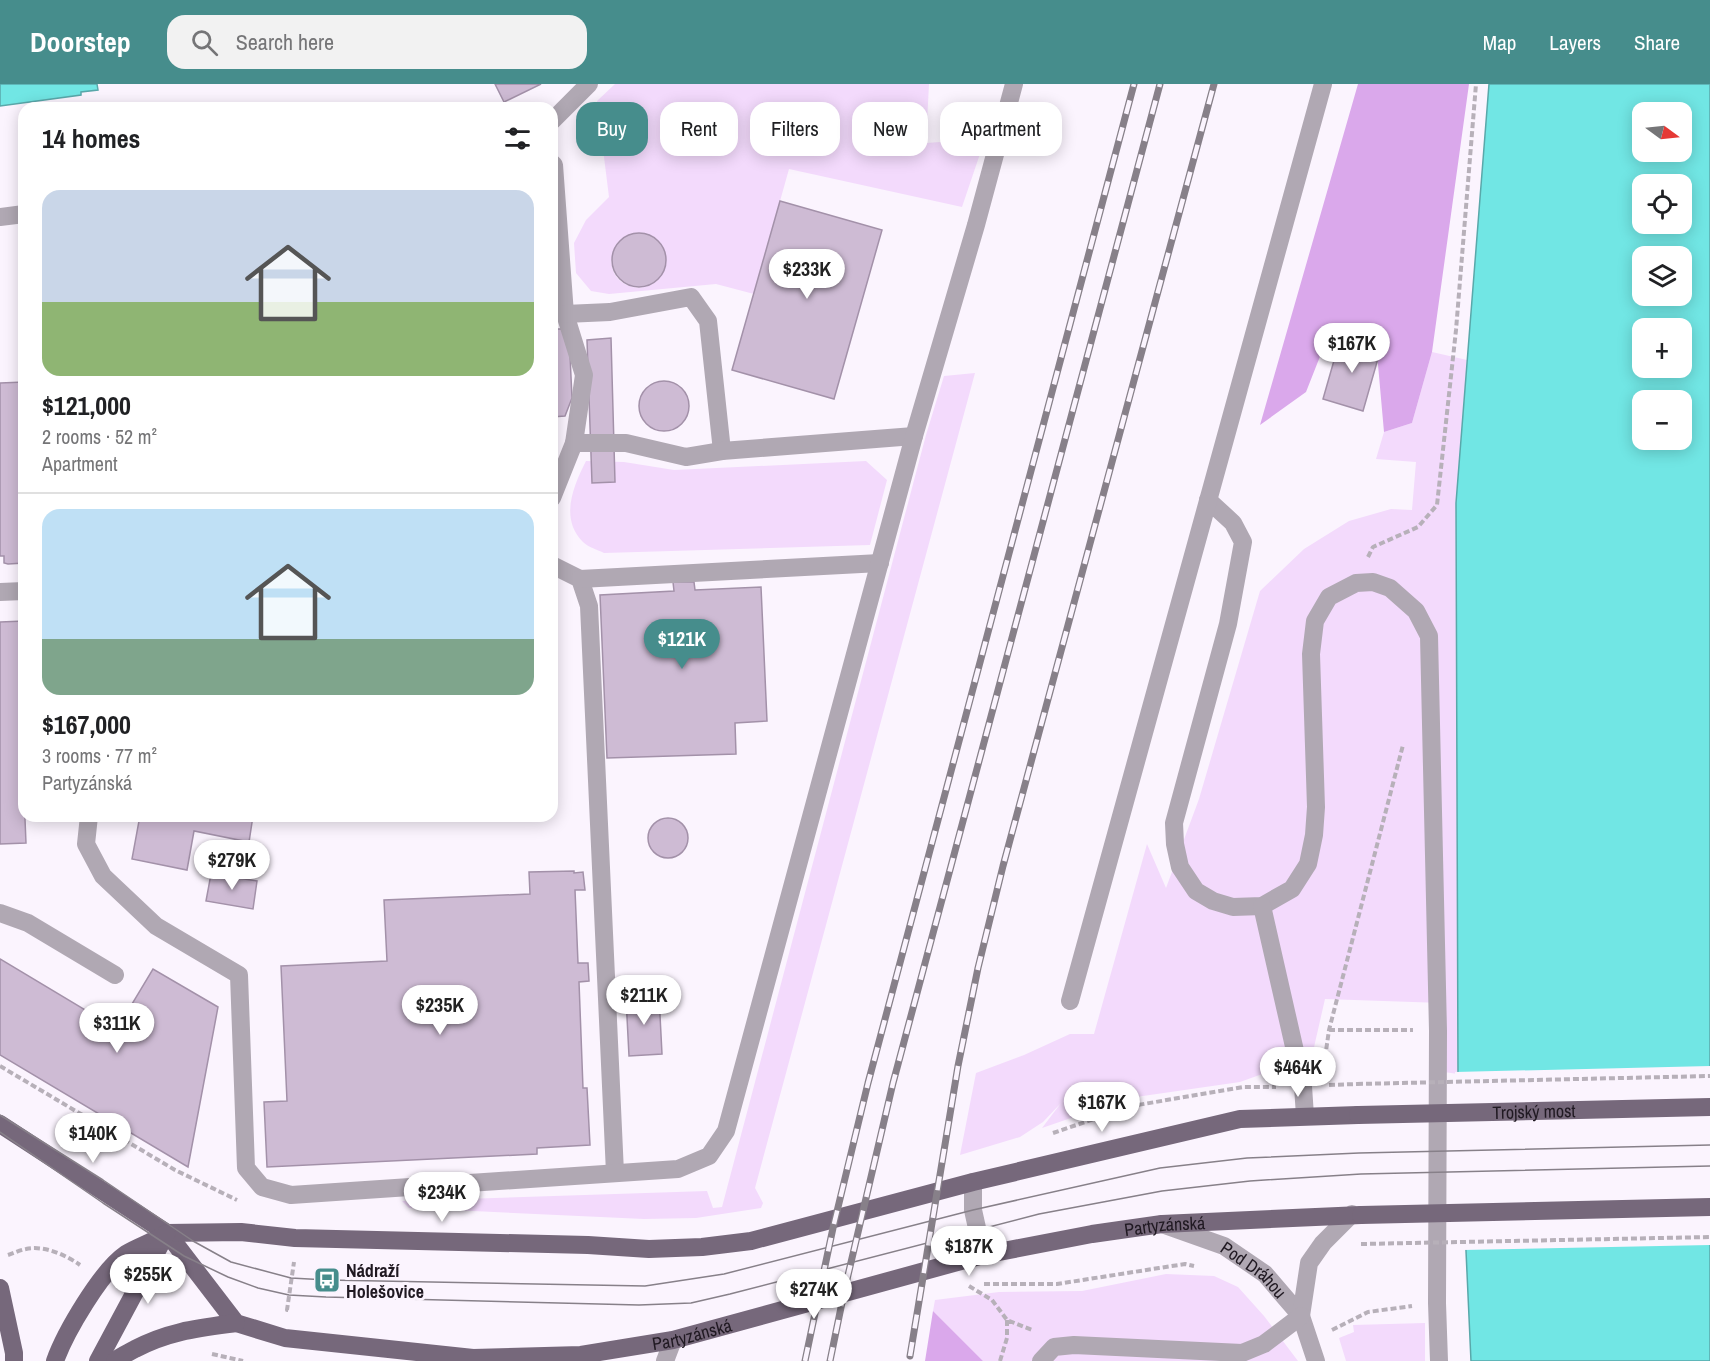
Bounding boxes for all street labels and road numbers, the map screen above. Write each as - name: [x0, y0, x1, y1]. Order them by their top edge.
- street label: Trojský most: [1492, 1098, 1576, 1124]
- street label: Partyzánská: [1122, 1210, 1206, 1242]
- street label: Pod Dráhou: [1216, 1235, 1293, 1303]
- street label: Partyzánská: [650, 1312, 734, 1356]

